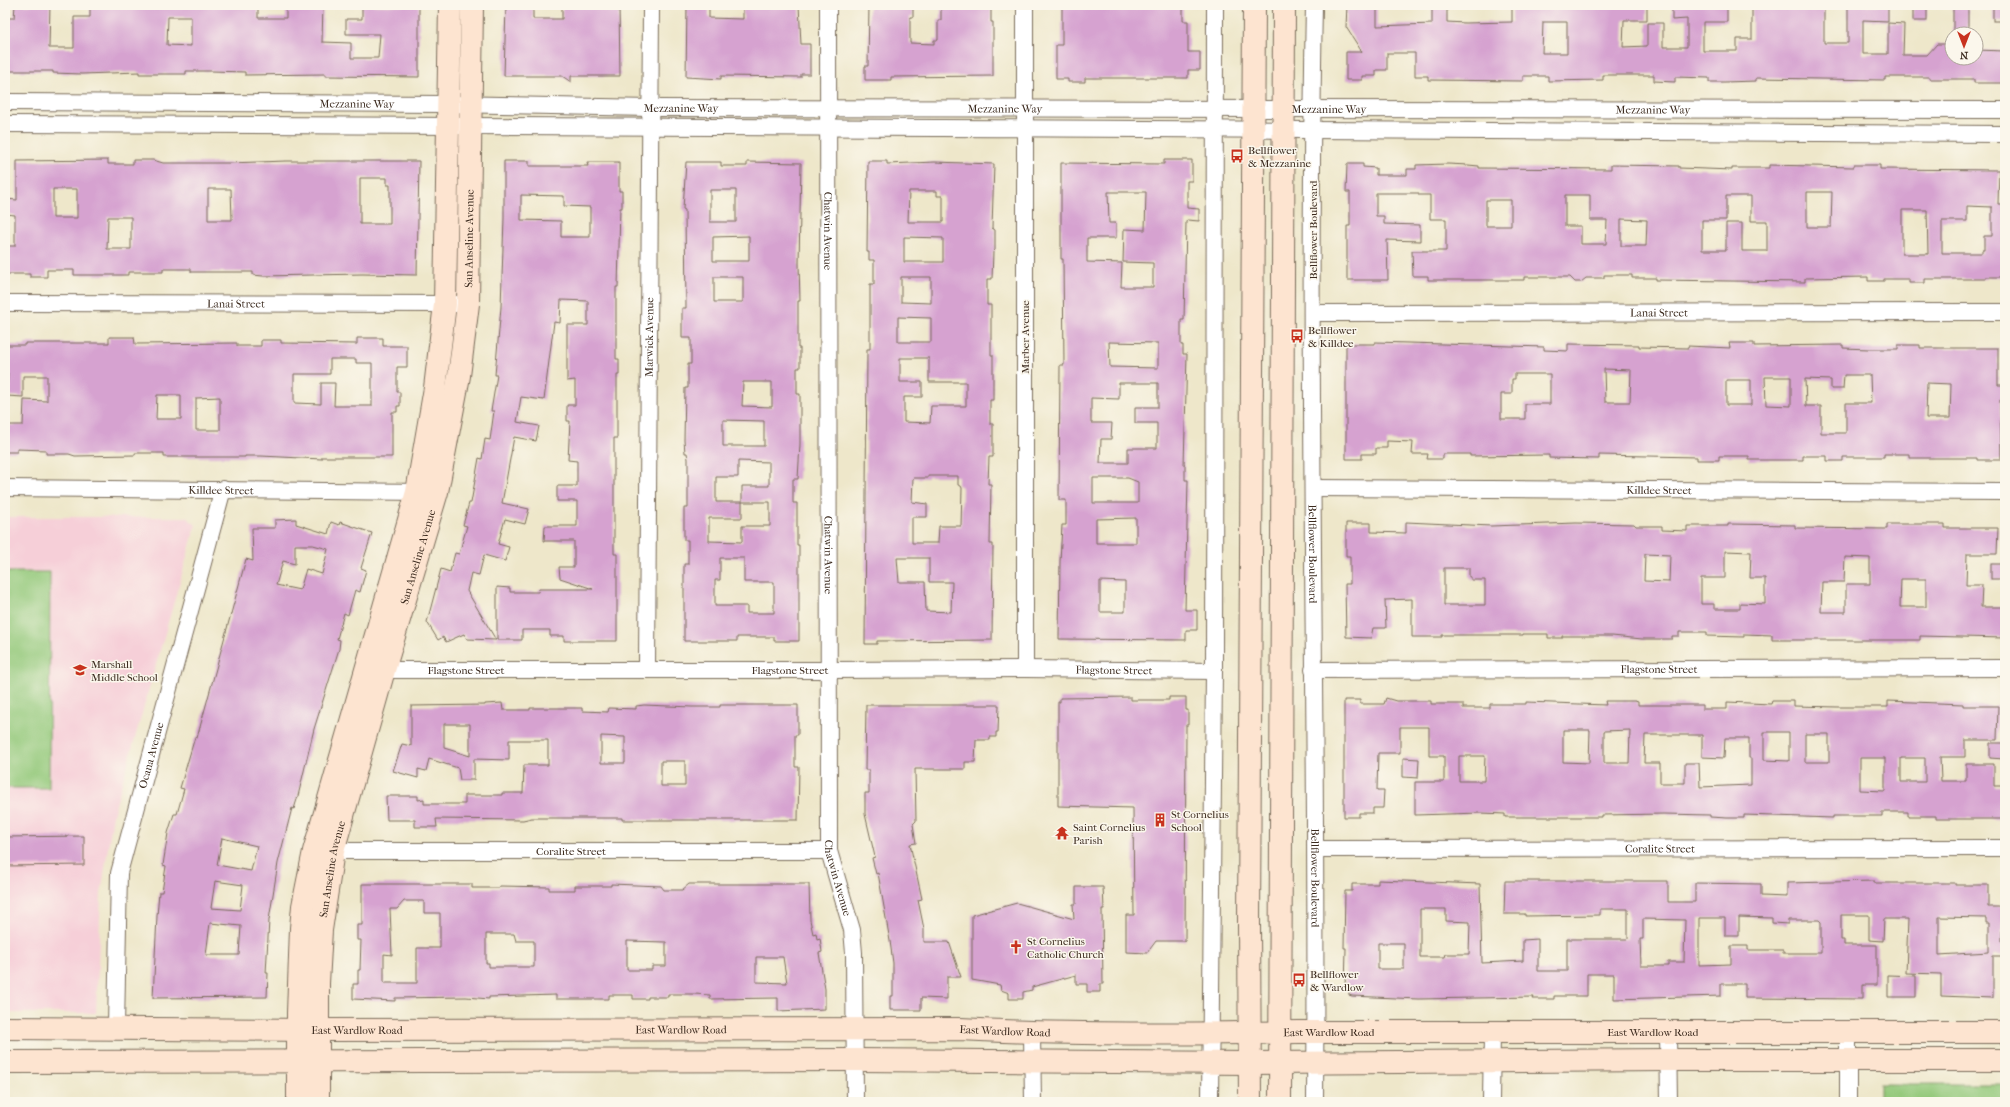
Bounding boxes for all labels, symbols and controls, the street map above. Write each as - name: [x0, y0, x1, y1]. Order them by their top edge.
- north arrow: [1944, 26, 1984, 66]
- text: N: [1959, 49, 1968, 62]
- street label: Mezzanine Way: [320, 97, 396, 110]
- street label: Mezzanine Way: [643, 101, 720, 115]
- street label: Mezzanine Way: [968, 102, 1044, 115]
- street label: Mezzanine Way: [1292, 102, 1368, 116]
- street label: Mezzanine Way: [1616, 103, 1692, 116]
- place label: Bellflower & Mezzanine: [1248, 144, 1312, 170]
- bus stop icon: Bellflower & Mezzanine: [1229, 148, 1245, 164]
- street label: Bellflower Boulevard: [1307, 180, 1320, 279]
- street label: San Anseline Avenue: [462, 189, 476, 288]
- street label: Chatwin Avenue: [822, 192, 835, 271]
- street label: Lanai Street: [207, 297, 265, 310]
- street label: Marwick Avenue: [642, 297, 656, 377]
- street label: Marber Avenue: [1019, 300, 1032, 374]
- street label: Lanai Street: [1630, 306, 1688, 319]
- place label: Bellflower & Killdee: [1308, 324, 1357, 350]
- bus stop icon: Bellflower & Killdee: [1289, 328, 1305, 344]
- street label: Killdee Street: [188, 483, 254, 497]
- street label: Killdee Street: [1626, 483, 1692, 497]
- street label: Bellflower Boulevard: [1306, 504, 1320, 605]
- street label: San Anseline Avenue: [397, 507, 438, 606]
- street label: Chatwin Avenue: [822, 516, 835, 595]
- place label: Marshall Middle School: [91, 658, 158, 684]
- school or university icon: Marshall Middle School: [72, 662, 88, 678]
- street label: Flagstone Street: [1621, 662, 1697, 676]
- street label: Flagstone Street: [1076, 663, 1153, 677]
- street label: Flagstone Street: [428, 664, 504, 677]
- street label: Flagstone Street: [752, 664, 828, 677]
- street label: Ocana Avenue: [136, 720, 166, 790]
- place label: St Cornelius School: [1171, 808, 1229, 834]
- building icon: St Cornelius School: [1152, 812, 1168, 828]
- street label: San Anseline Avenue: [316, 819, 348, 918]
- place label: Saint Cornelius Parish: [1073, 821, 1145, 847]
- temple icon: Saint Cornelius Parish: [1054, 825, 1070, 841]
- street label: Bellflower Boulevard: [1309, 828, 1322, 928]
- street label: Chatwin Avenue: [822, 840, 854, 918]
- street label: Coralite Street: [1625, 842, 1695, 855]
- street label: Coralite Street: [536, 845, 606, 858]
- place label: St Cornelius Catholic Church: [1027, 935, 1105, 961]
- church icon: St Cornelius Catholic Church: [1008, 939, 1024, 955]
- place label: Bellflower & Wardlow: [1310, 968, 1364, 994]
- bus stop icon: Bellflower & Wardlow: [1291, 972, 1307, 988]
- street label: East Wardlow Road: [959, 1022, 1052, 1039]
- street label: East Wardlow Road: [311, 1023, 404, 1037]
- street label: East Wardlow Road: [635, 1023, 728, 1036]
- street label: East Wardlow Road: [1283, 1026, 1376, 1039]
- street label: East Wardlow Road: [1607, 1026, 1700, 1039]

